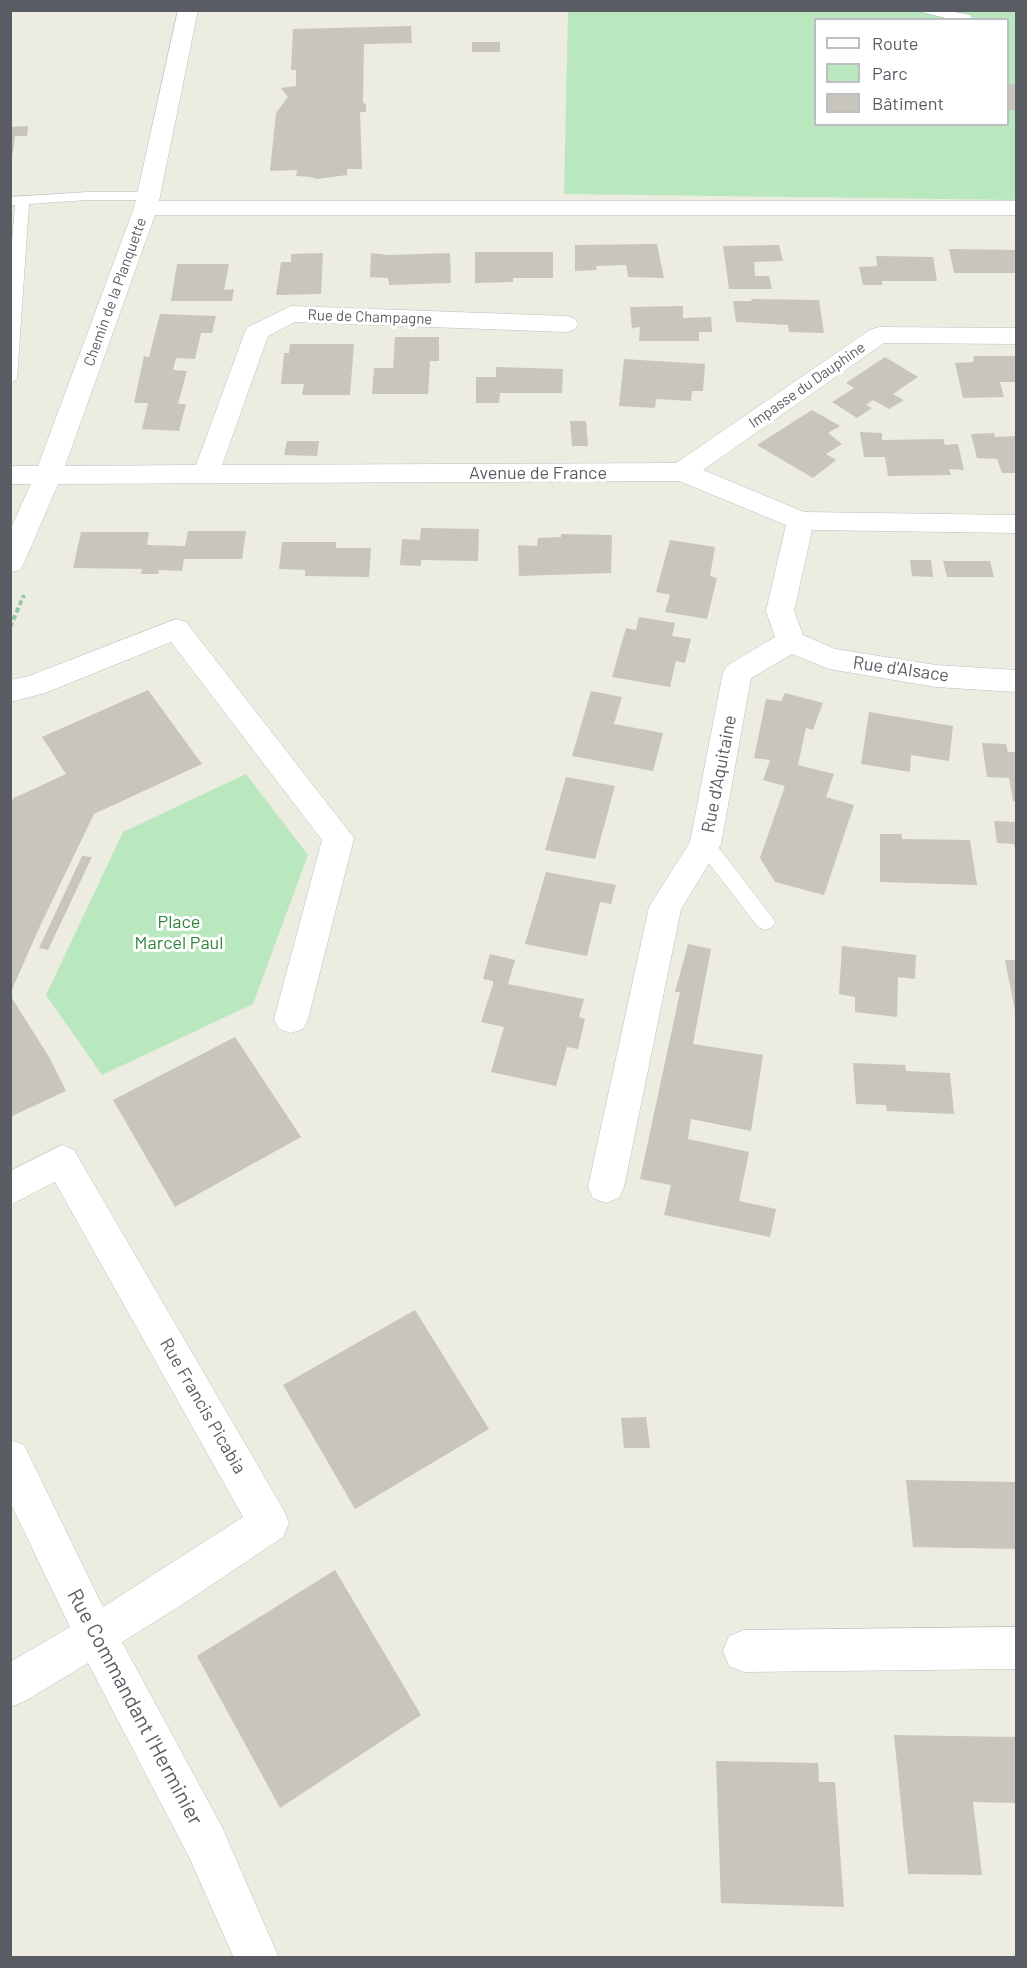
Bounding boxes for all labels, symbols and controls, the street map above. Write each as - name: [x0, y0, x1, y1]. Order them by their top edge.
- legend: [814, 18, 1009, 126]
- text: Route: [872, 32, 918, 54]
- text: Parc: [872, 62, 908, 84]
- text: Bâtiment: [872, 92, 944, 114]
- street label: Chemin de la Planquette: [80, 215, 150, 369]
- street label: Rue de Champagne: [307, 306, 433, 328]
- street label: Impasse du Dauphine: [745, 338, 869, 432]
- street label: Avenue de France: [469, 462, 607, 484]
- street label: Rue d'Alsace: [852, 652, 950, 686]
- street label: Rue d'Aquitaine: [697, 713, 741, 835]
- park label: Place Marcel Paul: [135, 911, 223, 954]
- street label: Rue Francis Picabia: [155, 1334, 251, 1478]
- street label: Rue Commandant l'Herminier: [62, 1585, 208, 1829]

